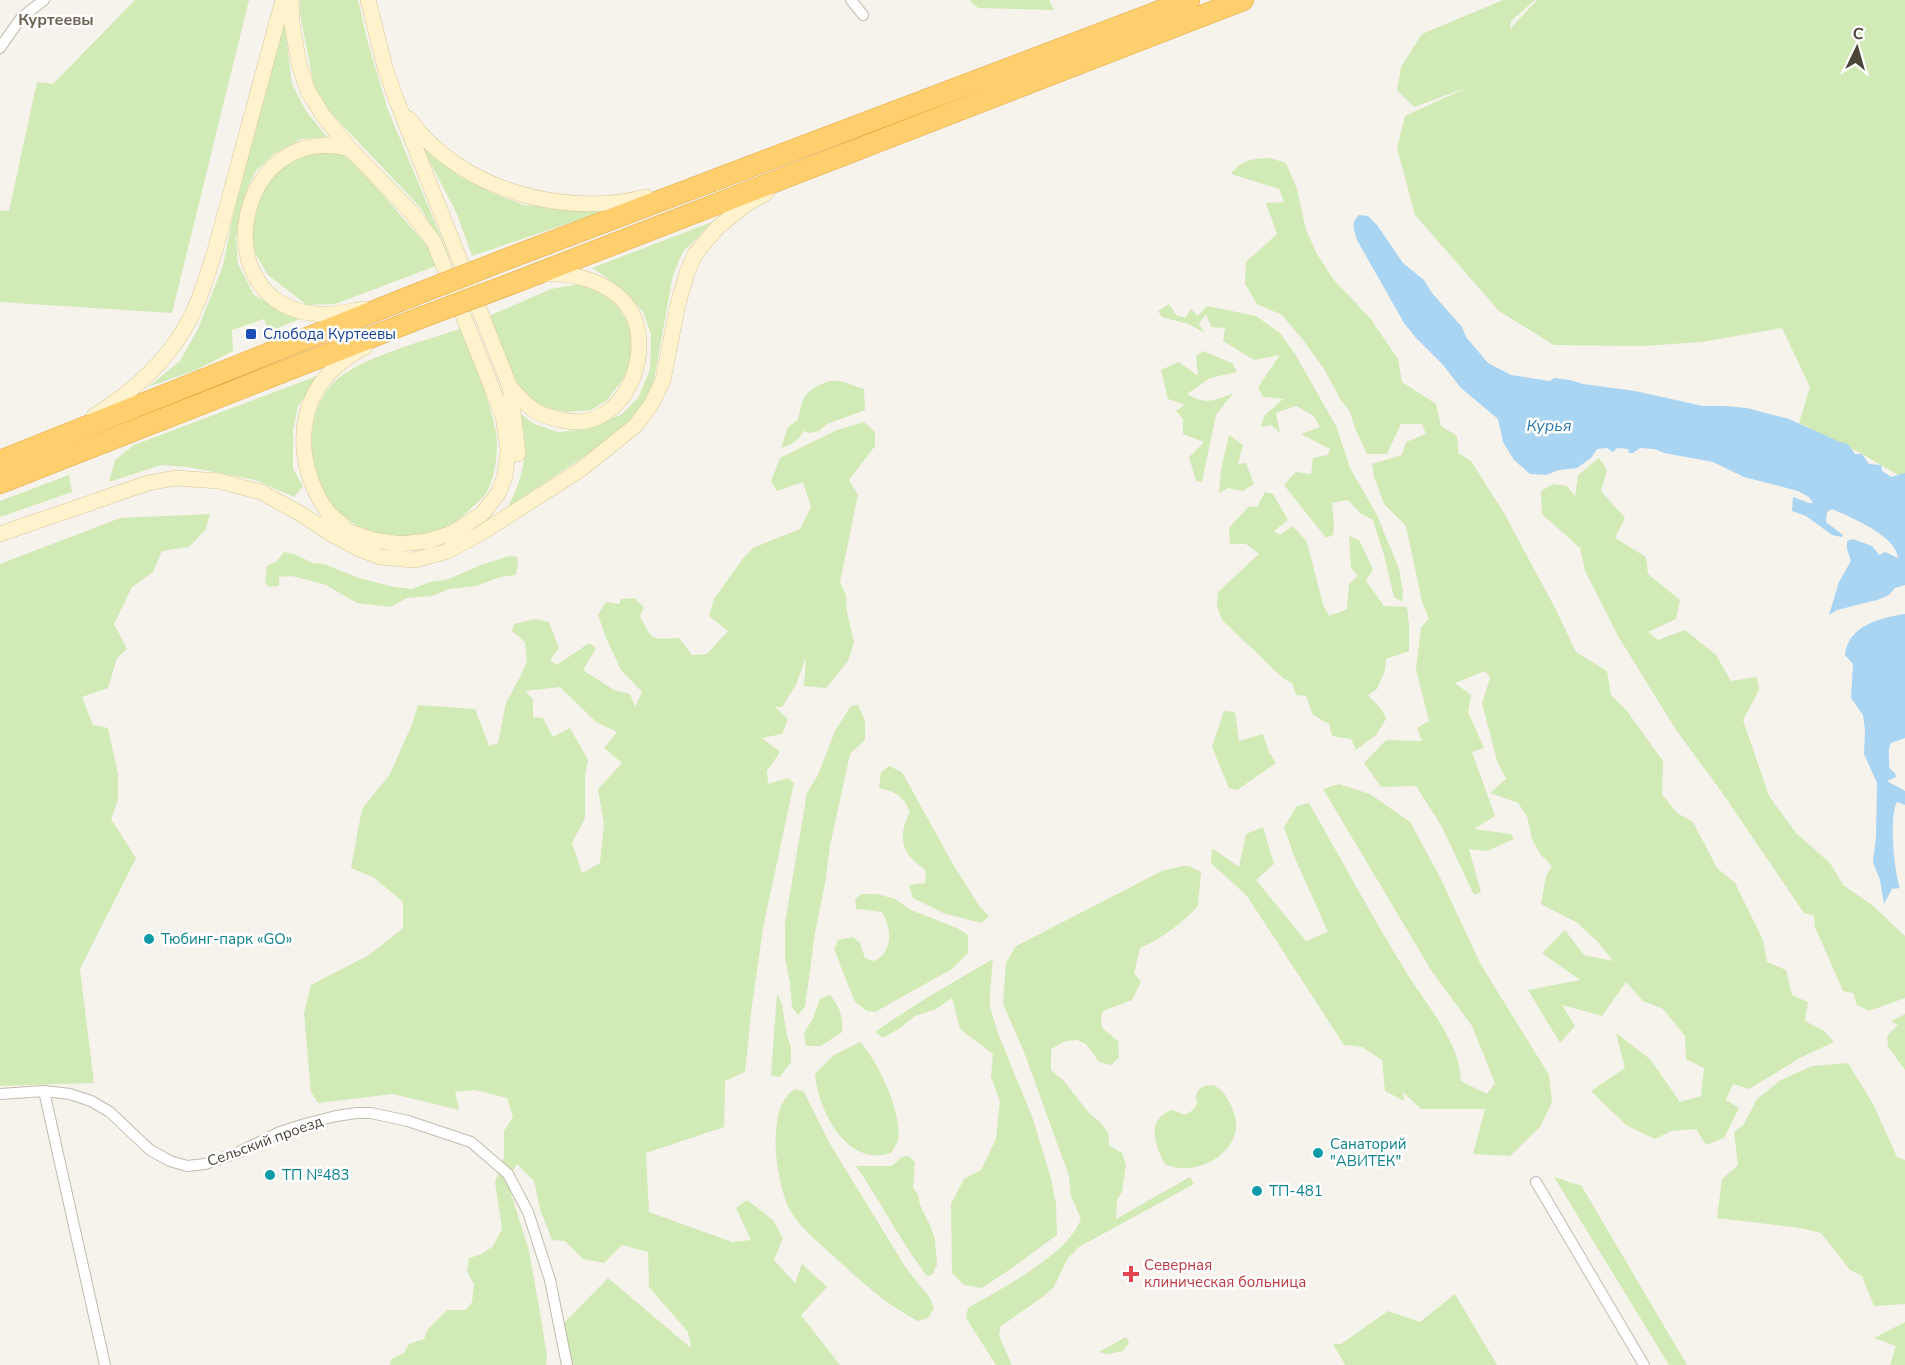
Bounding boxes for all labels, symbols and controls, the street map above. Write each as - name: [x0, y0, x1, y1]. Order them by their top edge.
- district label: Куртеевы: [18, 9, 94, 31]
- north arrow: [1827, 18, 1887, 78]
- text: С: [1852, 23, 1865, 45]
- place label: Слобода Куртеевы: [263, 324, 396, 344]
- marker: Слобода Куртеевы: [244, 327, 258, 341]
- water label: Курья: [1526, 415, 1572, 437]
- place label: Тюбинг-парк «GO»: [161, 929, 292, 949]
- marker: Тюбинг-парк «GO»: [142, 932, 156, 946]
- street label: Сельский проезд: [204, 1111, 326, 1171]
- place label: Санаторий "АВИТЕК": [1330, 1134, 1406, 1171]
- marker: Санаторий "АВИТЕК": [1311, 1146, 1325, 1160]
- place label: ТП №483: [282, 1165, 349, 1185]
- marker: ТП №483: [263, 1168, 277, 1182]
- place label: ТП-481: [1269, 1181, 1323, 1201]
- marker: ТП-481: [1250, 1184, 1264, 1198]
- place label: Северная клиническая больница: [1144, 1255, 1306, 1292]
- marker: Северная клиническая больница: [1122, 1265, 1140, 1283]

